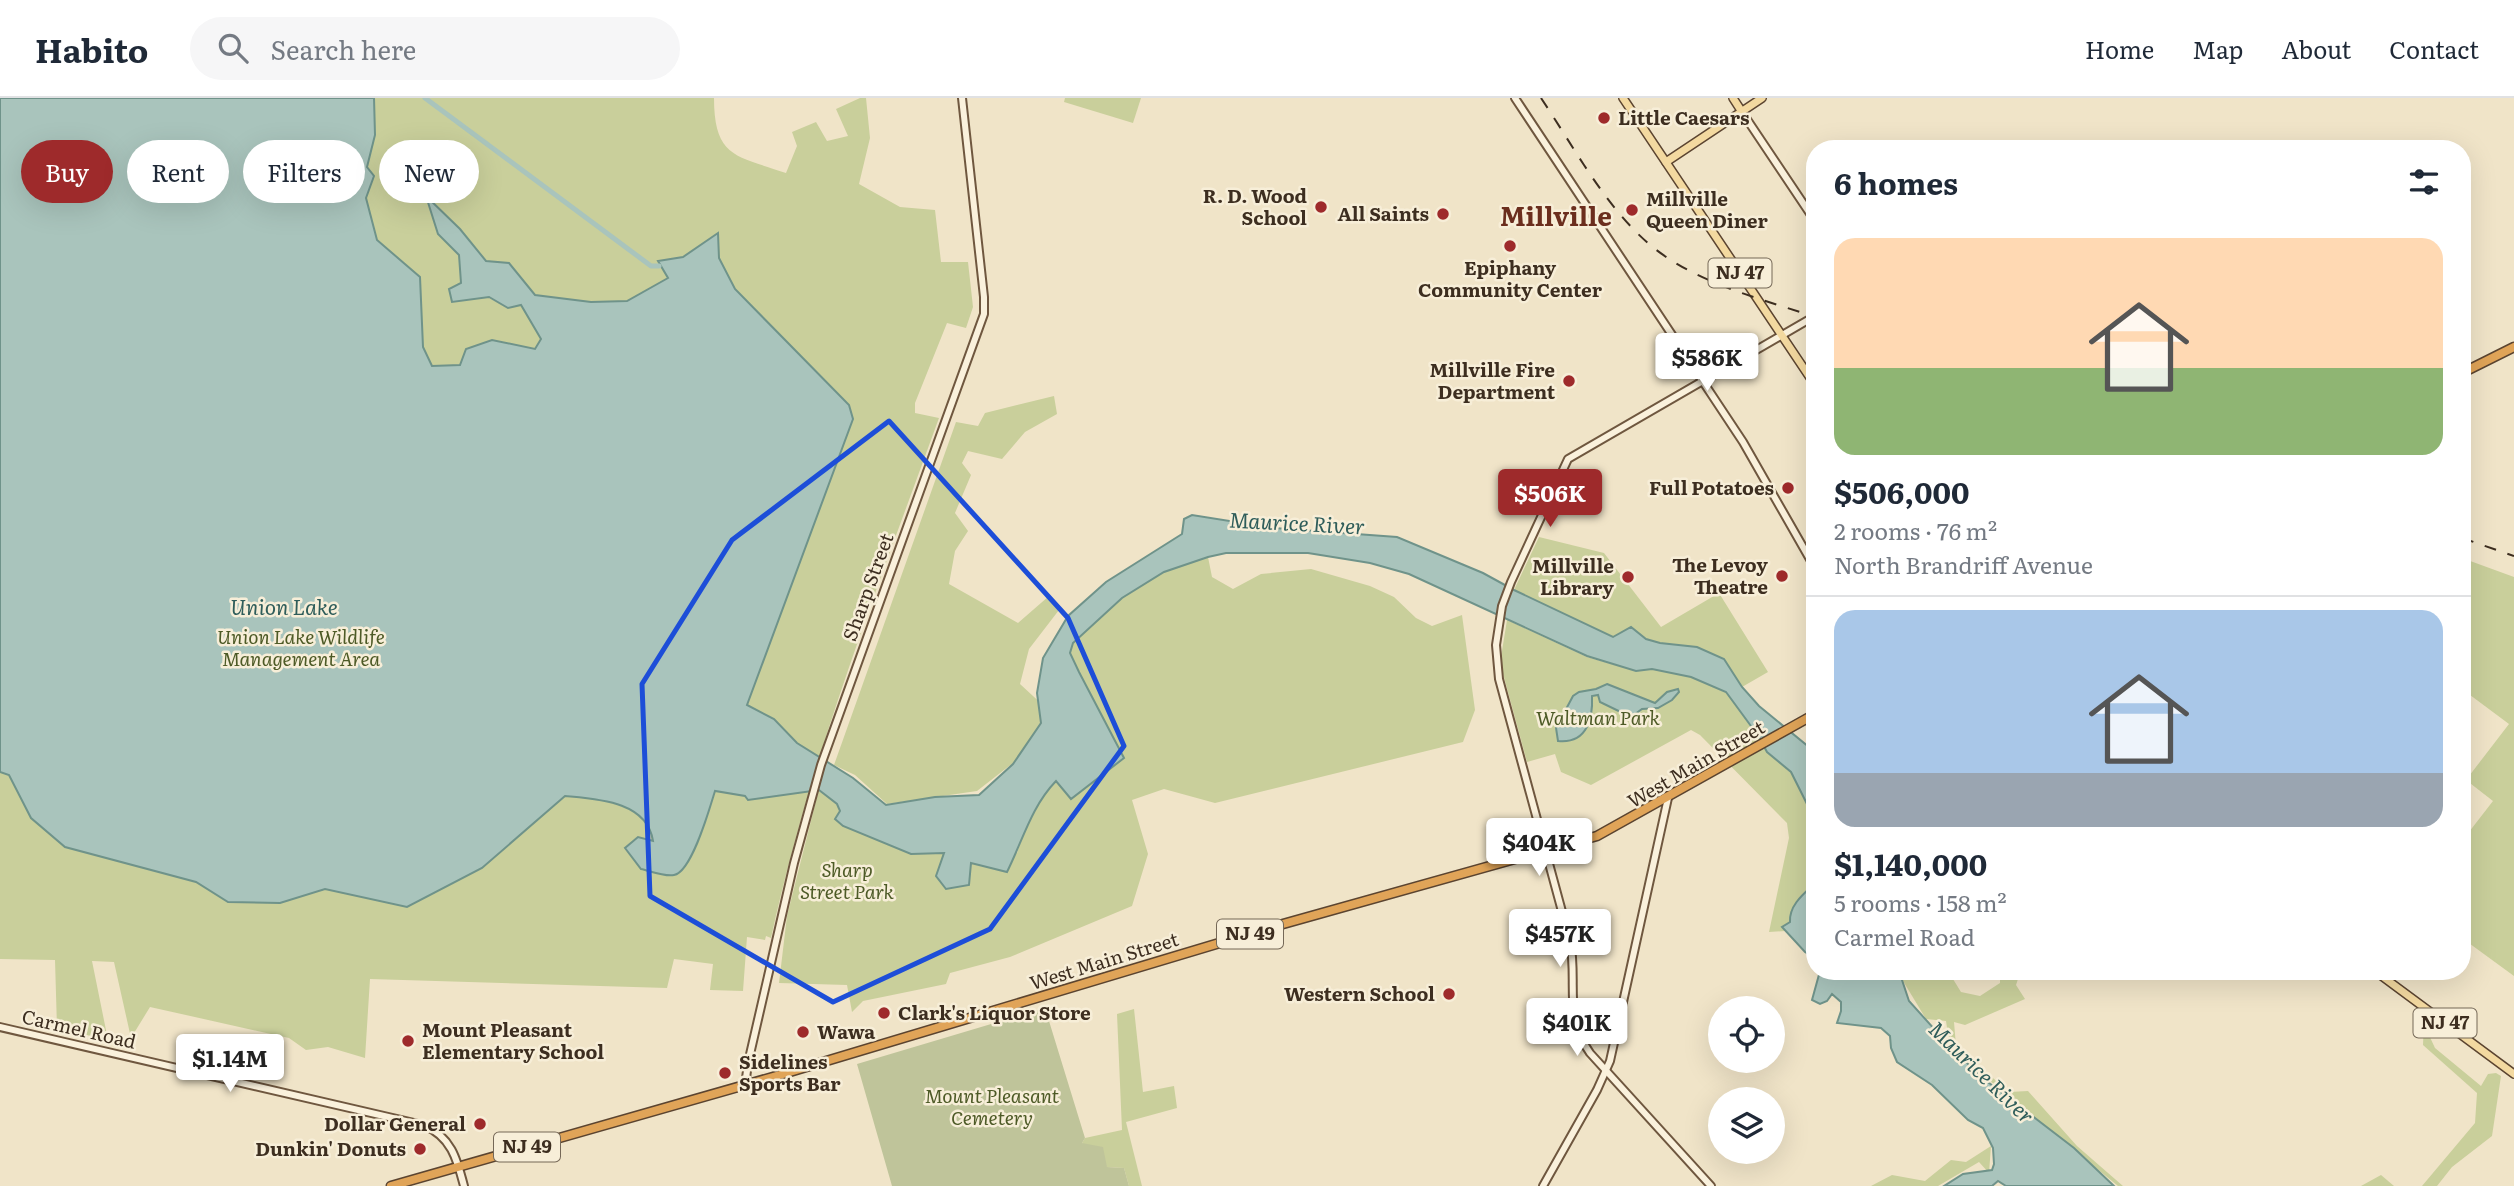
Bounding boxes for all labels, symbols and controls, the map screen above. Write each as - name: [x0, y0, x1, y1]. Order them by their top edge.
- search box: [190, 17, 680, 80]
- text: Habito: [35, 24, 148, 73]
- icon: search: [214, 29, 252, 67]
- text: Search here: [270, 29, 416, 68]
- text: Home: [2085, 31, 2154, 66]
- text: Map: [2192, 31, 2243, 66]
- text: About: [2281, 31, 2351, 66]
- text: Contact: [2389, 31, 2479, 66]
- place label: Little Caesars: [1618, 103, 1750, 131]
- marker: Little Caesars: [1596, 110, 1612, 126]
- chip: Buy: [21, 140, 113, 203]
- chip: Rent: [127, 140, 229, 203]
- chip: Filters: [243, 140, 365, 203]
- chip: New: [379, 140, 479, 203]
- text: 6 homes: [1834, 160, 1958, 204]
- icon: filters: [2405, 163, 2443, 201]
- place label: R. D. Wood School: [1203, 181, 1307, 231]
- place label: Millville Queen Diner: [1646, 184, 1768, 234]
- district label: Millville: [1500, 195, 1612, 234]
- marker: R. D. Wood School: [1313, 199, 1329, 215]
- place label: All Saints: [1337, 199, 1429, 227]
- marker: Millville Queen Diner: [1624, 202, 1640, 218]
- marker: All Saints: [1435, 206, 1451, 222]
- marker: Epiphany Community Center: [1502, 238, 1518, 254]
- place label: Epiphany Community Center: [1418, 253, 1603, 303]
- road number: NJ 47: [1708, 258, 1772, 288]
- icon: home: [2076, 284, 2202, 410]
- pin: $586K: [1658, 334, 1756, 393]
- text: $586K: [1671, 339, 1743, 373]
- place label: Millville Fire Department: [1429, 355, 1556, 405]
- marker: Millville Fire Department: [1561, 373, 1577, 389]
- text: $506,000: [1834, 469, 1969, 513]
- pin: $506K: [1501, 470, 1599, 529]
- place label: Full Potatoes: [1649, 473, 1774, 501]
- text: $506K: [1514, 475, 1586, 509]
- marker: Full Potatoes: [1780, 480, 1796, 496]
- water label: Maurice River: [1228, 502, 1366, 541]
- text: 2 rooms · 76 m²: [1834, 513, 1997, 547]
- street label: Sharp Street: [835, 529, 900, 644]
- text: North Brandriff Avenue: [1834, 547, 2093, 581]
- place label: The Levoy Theatre: [1672, 550, 1768, 600]
- place label: Millville Library: [1532, 551, 1614, 601]
- marker: The Levoy Theatre: [1774, 568, 1790, 584]
- marker: Millville Library: [1620, 569, 1636, 585]
- water label: Union Lake: [230, 590, 338, 621]
- park label: Union Lake Wildlife Management Area: [217, 622, 385, 672]
- icon: home: [2076, 656, 2202, 782]
- park label: Waltman Park: [1536, 703, 1661, 731]
- street label: West Main Street: [1622, 712, 1770, 814]
- pin: $404K: [1490, 818, 1588, 878]
- text: $404K: [1502, 824, 1576, 858]
- text: $1,140,000: [1834, 841, 1987, 885]
- park label: Sharp Street Park: [800, 855, 895, 905]
- text: 5 rooms · 158 m²: [1834, 885, 2007, 919]
- pin: $457K: [1511, 910, 1609, 969]
- text: $457K: [1525, 915, 1595, 949]
- text: Carmel Road: [1834, 919, 1975, 953]
- road number: NJ 49: [1217, 920, 1283, 948]
- street label: West Main Street: [1026, 924, 1182, 996]
- place label: Western School: [1284, 979, 1435, 1007]
- marker: Western School: [1441, 986, 1457, 1002]
- map controls: [1708, 996, 1785, 1164]
- button: locate: [1708, 996, 1785, 1073]
- place label: Clark's Liquor Store: [898, 998, 1091, 1026]
- pin: $401K: [1528, 998, 1626, 1058]
- street label: Carmel Road: [19, 1001, 139, 1055]
- text: $401K: [1542, 1004, 1612, 1038]
- marker: Clark's Liquor Store: [876, 1005, 892, 1021]
- road number: NJ 47: [2414, 1008, 2476, 1038]
- water label: Maurice River: [1923, 1013, 2043, 1130]
- place label: Mount Pleasant Elementary School: [422, 1015, 604, 1065]
- place label: Wawa: [817, 1017, 875, 1045]
- marker: Wawa: [795, 1024, 811, 1040]
- marker: Mount Pleasant Elementary School: [400, 1033, 416, 1049]
- pin: $1.14M: [173, 1034, 287, 1094]
- text: $1.14M: [192, 1040, 268, 1074]
- place label: Sidelines Sports Bar: [739, 1047, 841, 1097]
- marker: Sidelines Sports Bar: [717, 1065, 733, 1081]
- park label: Mount Pleasant Cemetery: [925, 1081, 1060, 1131]
- button: layers: [1708, 1087, 1785, 1164]
- place label: Dollar General: [324, 1109, 466, 1137]
- marker: Dollar General: [472, 1116, 488, 1132]
- road number: NJ 49: [494, 1132, 560, 1162]
- place label: Dunkin' Donuts: [255, 1134, 406, 1162]
- marker: Dunkin' Donuts: [412, 1141, 428, 1157]

